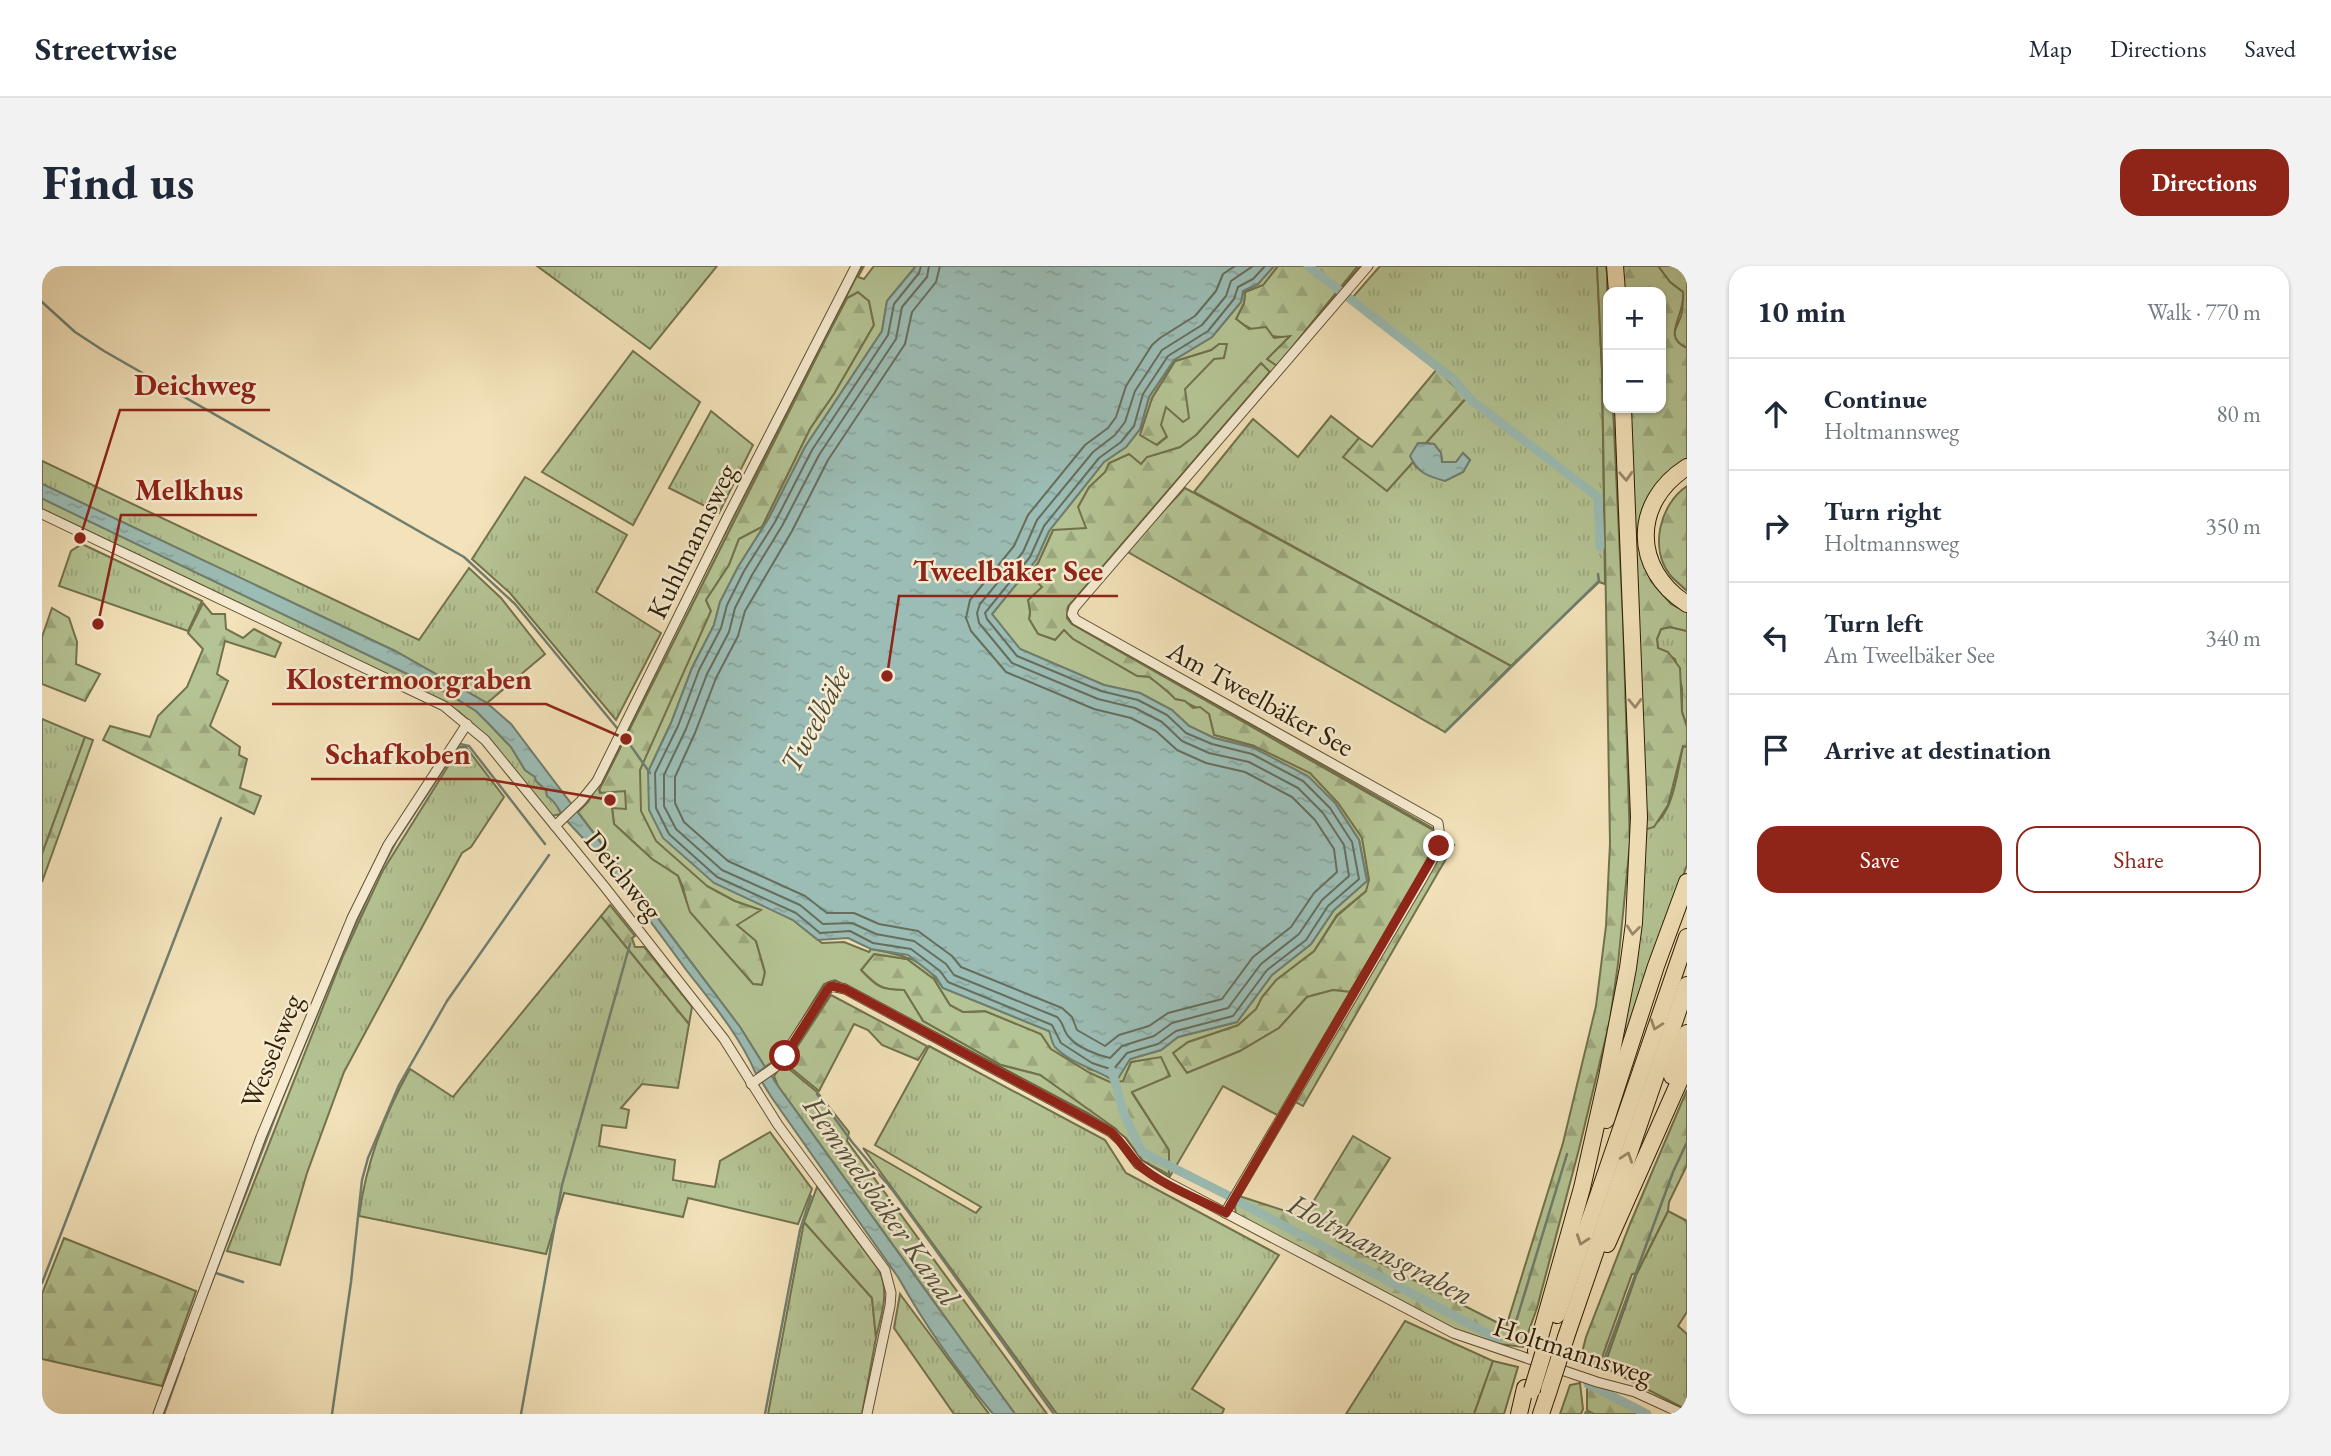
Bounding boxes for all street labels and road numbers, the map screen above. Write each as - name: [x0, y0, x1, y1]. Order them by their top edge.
- street label: Kuhlmannsweg: [638, 457, 744, 624]
- street label: Am Tweelbäker See: [1160, 631, 1361, 764]
- street label: Deichweg: [577, 823, 672, 928]
- street label: Wesselsweg: [232, 988, 310, 1113]
- street label: Holtmannsweg: [1489, 1307, 1658, 1393]

